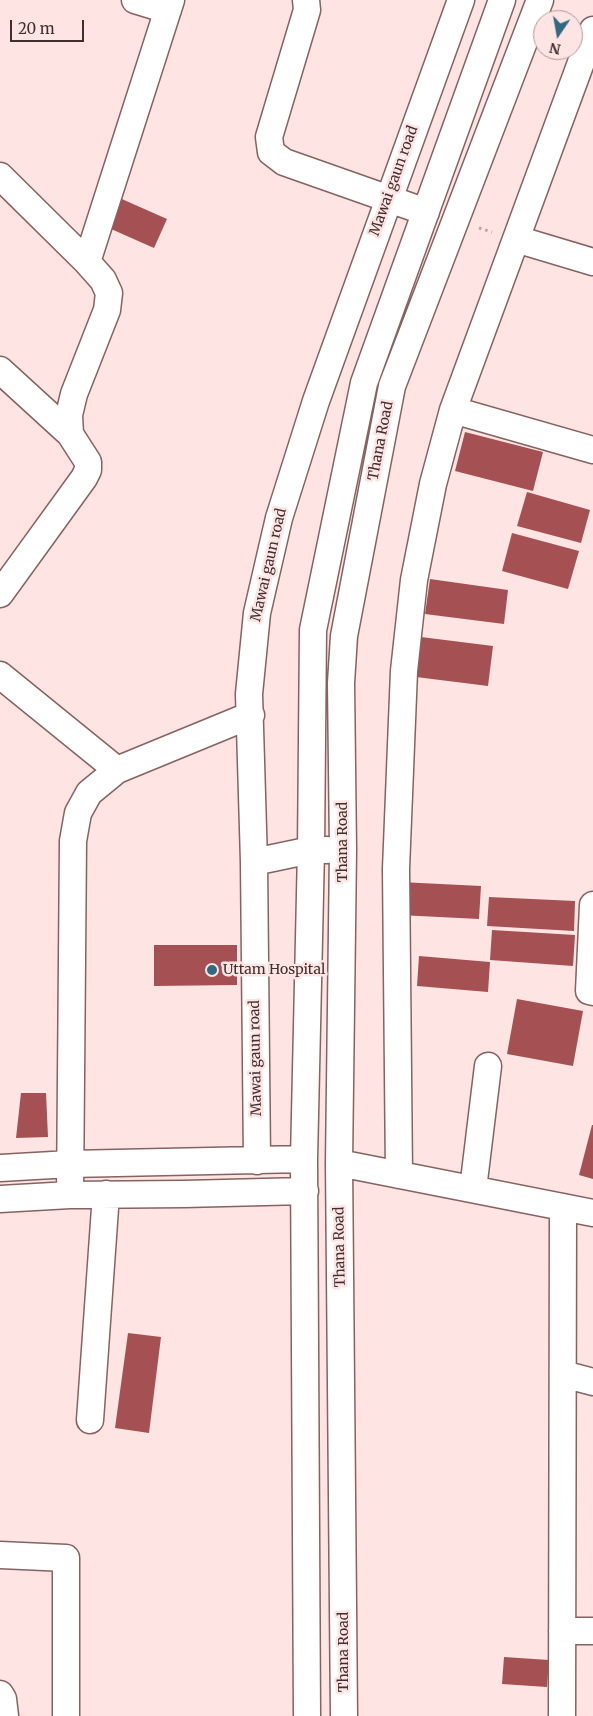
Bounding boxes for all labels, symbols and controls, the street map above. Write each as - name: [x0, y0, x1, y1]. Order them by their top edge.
- scale bar: [12, 10, 86, 42]
- north arrow: [533, 10, 583, 60]
- text: 20 m: [18, 19, 55, 38]
- text: N: [548, 39, 562, 59]
- street label: Mawai gaun road: [366, 124, 422, 238]
- street label: Thana Road: [365, 400, 397, 482]
- street label: Mawai gaun road: [248, 507, 290, 623]
- street label: Thana Road: [335, 802, 351, 882]
- place label: Uttam Hospital: [223, 962, 325, 978]
- marker: Uttam Hospital: [205, 963, 219, 977]
- street label: Mawai gaun road: [247, 1000, 265, 1116]
- street label: Thana Road: [331, 1207, 349, 1287]
- street label: Thana Road: [336, 1612, 352, 1692]

